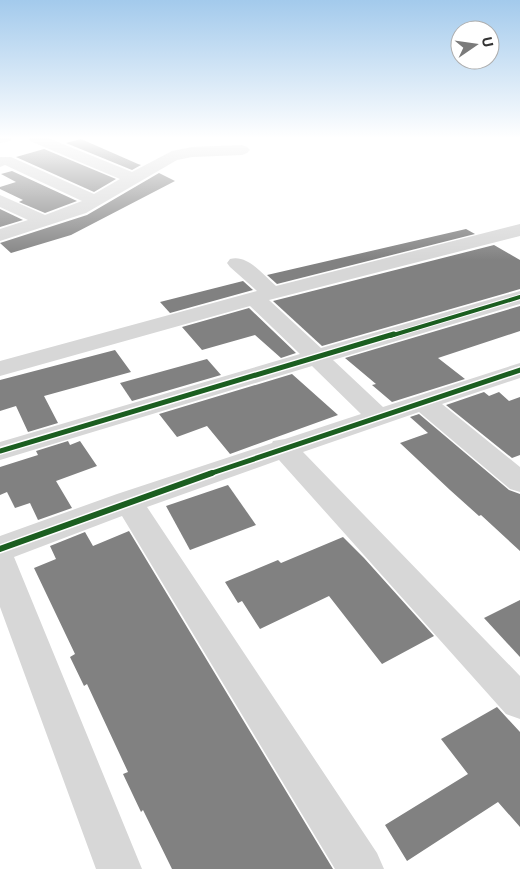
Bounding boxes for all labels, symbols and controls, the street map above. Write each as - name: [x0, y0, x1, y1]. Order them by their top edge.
- north arrow: [450, 20, 500, 70]
- text: U: [478, 35, 499, 49]

